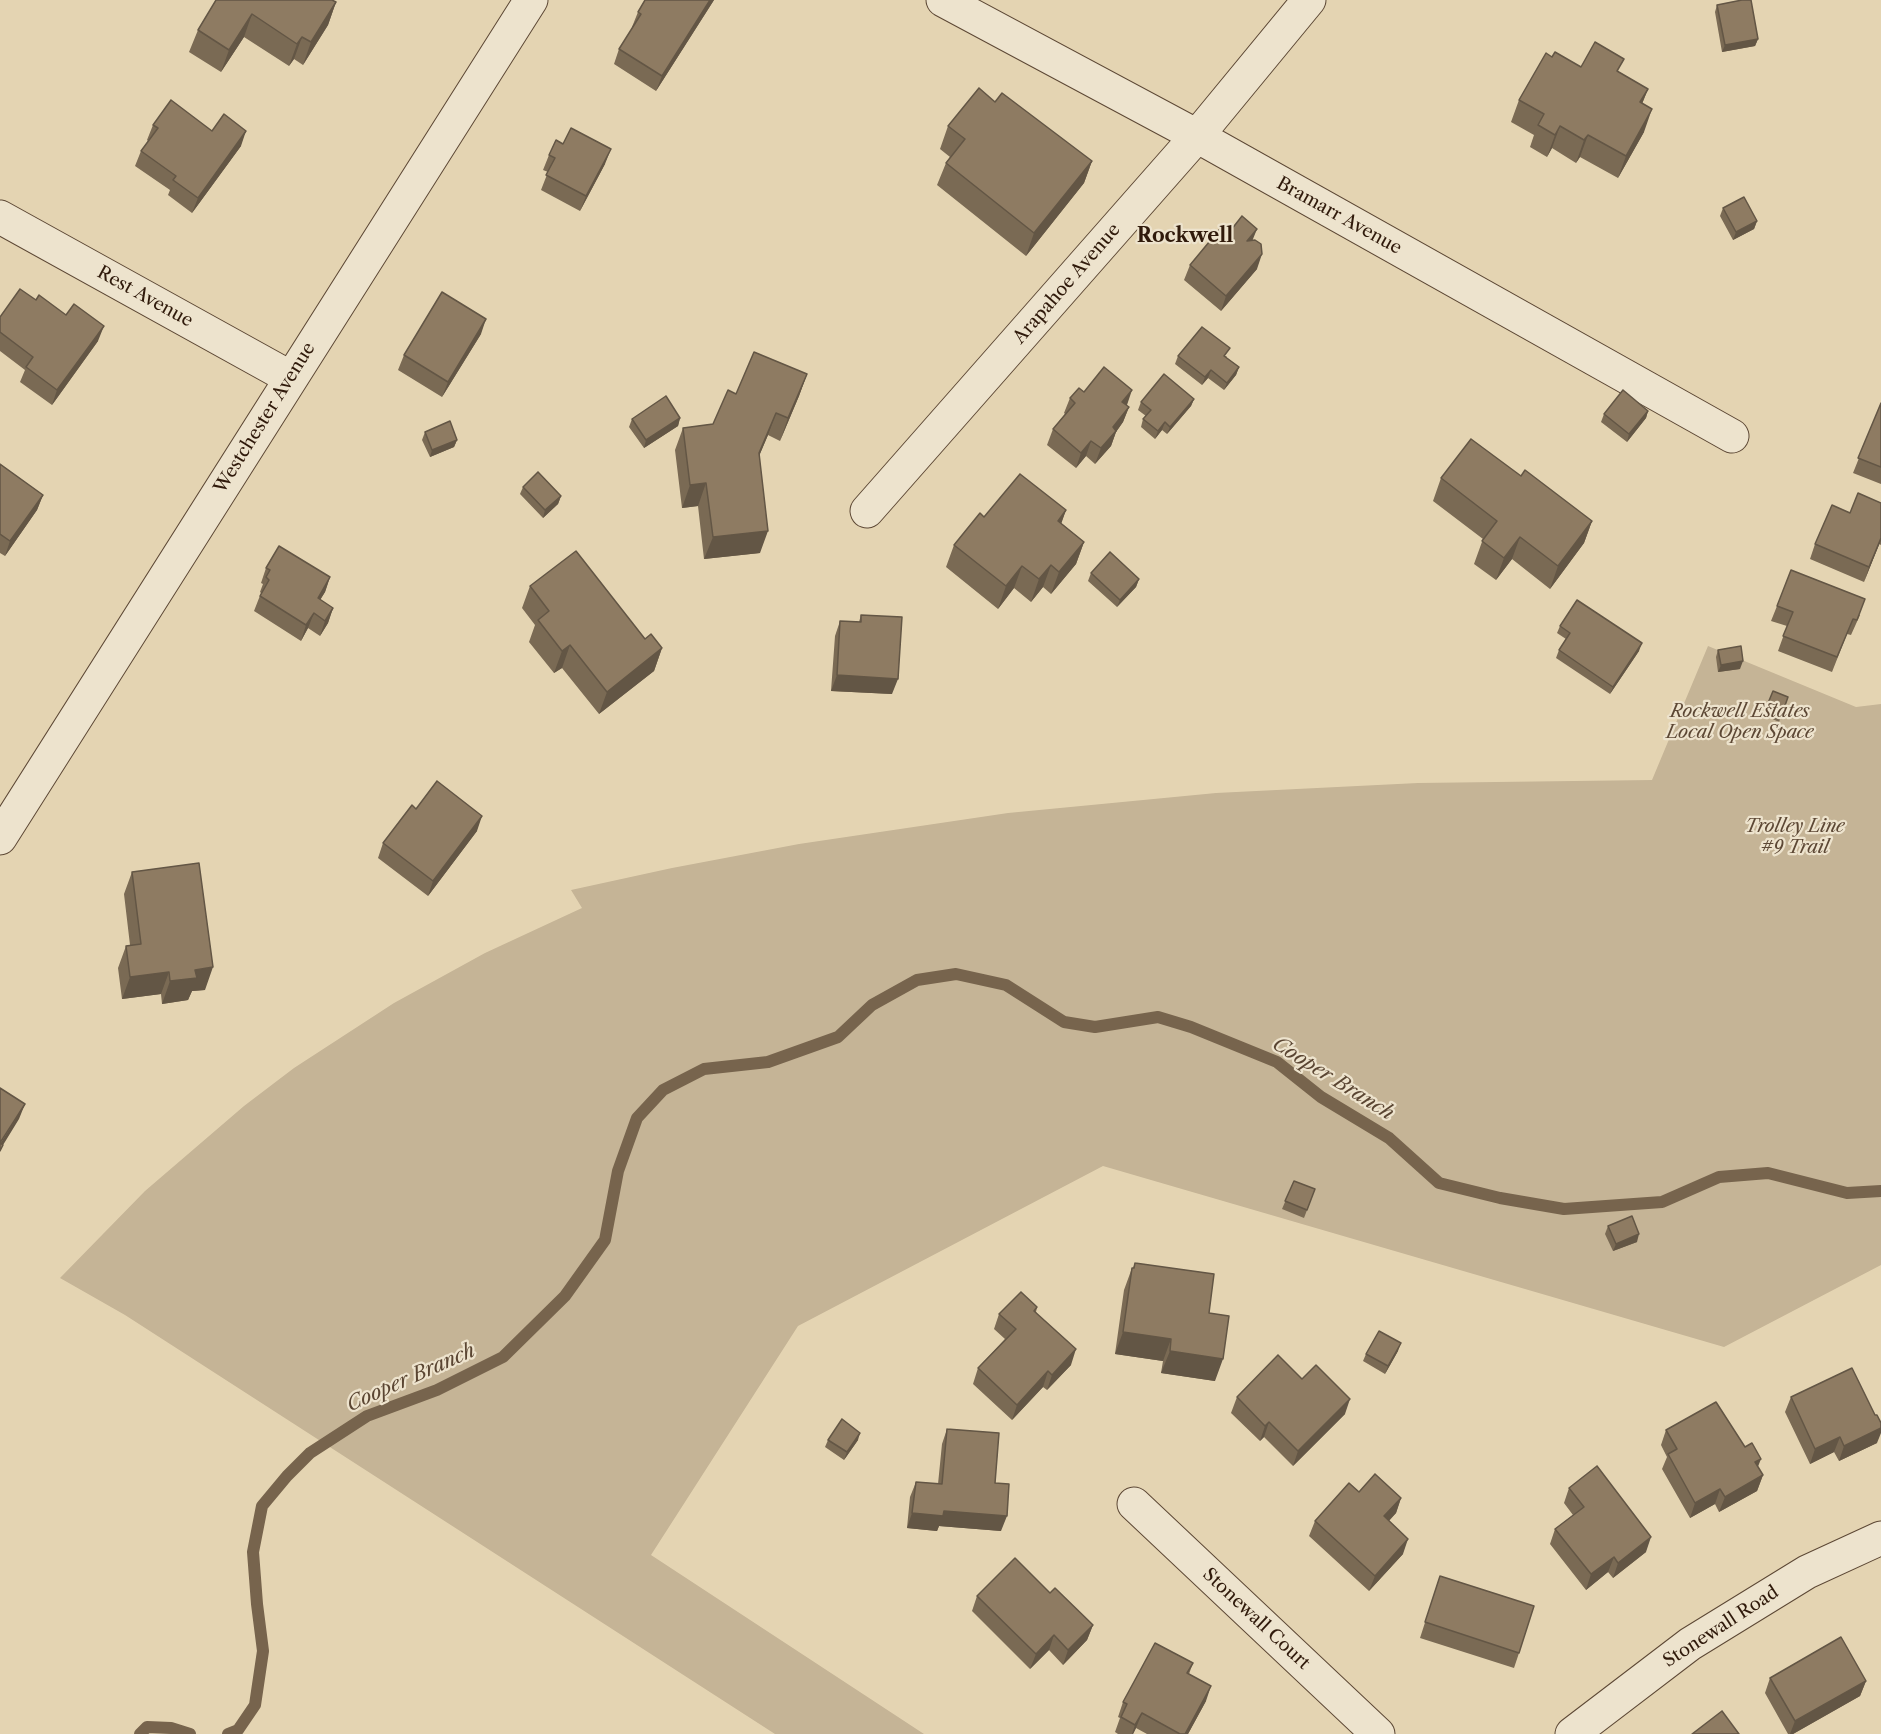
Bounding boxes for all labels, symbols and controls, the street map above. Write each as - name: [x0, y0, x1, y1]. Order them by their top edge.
- street label: Bramarr Avenue: [1273, 173, 1405, 259]
- street label: Arapahoe Avenue: [1009, 220, 1125, 348]
- district label: Rockwell: [1137, 224, 1233, 248]
- street label: Rest Avenue: [93, 262, 197, 332]
- street label: Westchester Avenue: [210, 339, 320, 497]
- park label: Rockwell Estates Local Open Space: [1666, 701, 1814, 744]
- park label: Trolley Line #9 Trail: [1745, 816, 1845, 858]
- water label: Cooper Branch: [1268, 1032, 1398, 1126]
- water label: Cooper Branch: [343, 1339, 479, 1417]
- street label: Stonewall Court: [1198, 1564, 1314, 1674]
- street label: Stonewall Road: [1659, 1582, 1783, 1672]

